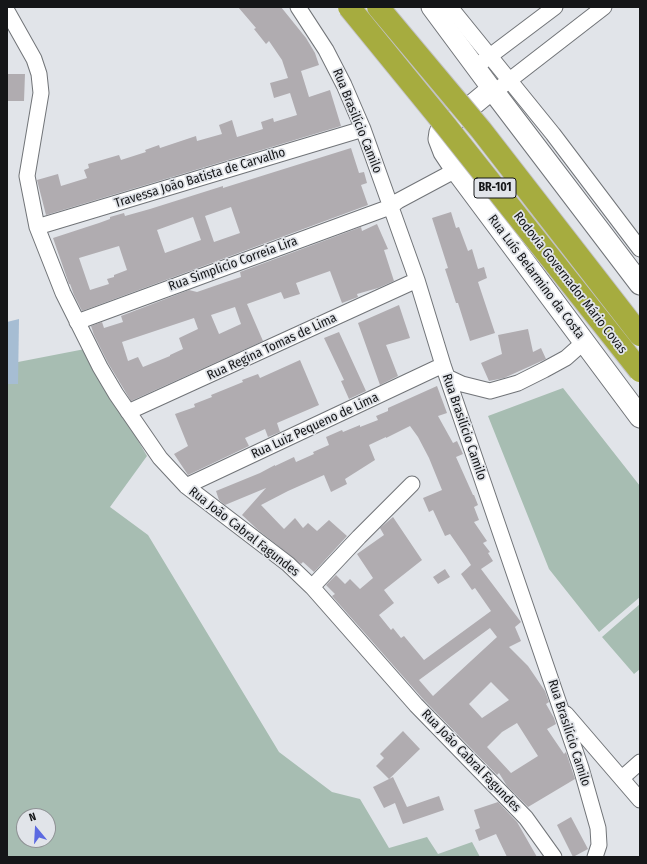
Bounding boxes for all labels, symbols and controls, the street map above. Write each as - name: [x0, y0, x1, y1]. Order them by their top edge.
- street label: Rua Brasilício Camilo: [329, 66, 385, 176]
- street label: Travessa João Batista de Carvalho: [113, 145, 287, 211]
- road number: BR-101: [474, 178, 516, 198]
- street label: Rodovia Governador Mário Covas: [510, 209, 630, 357]
- street label: Rua Luís Belarmino da Costa: [484, 212, 588, 342]
- street label: Rua Simplicio Correia Lira: [166, 233, 300, 295]
- street label: Rua Regina Tomas de Lima: [205, 310, 339, 384]
- street label: Rua Brasilício Camilo: [438, 372, 490, 482]
- street label: Rua Luiz Pequeno de Lima: [249, 390, 381, 462]
- street label: Rua João Cabral Fagundes: [186, 484, 302, 580]
- street label: Rua Brasilício Camilo: [544, 678, 594, 788]
- street label: Rua João Cabral Fagundes: [418, 707, 524, 815]
- north arrow: [16, 808, 56, 848]
- text: N: [27, 810, 38, 824]

